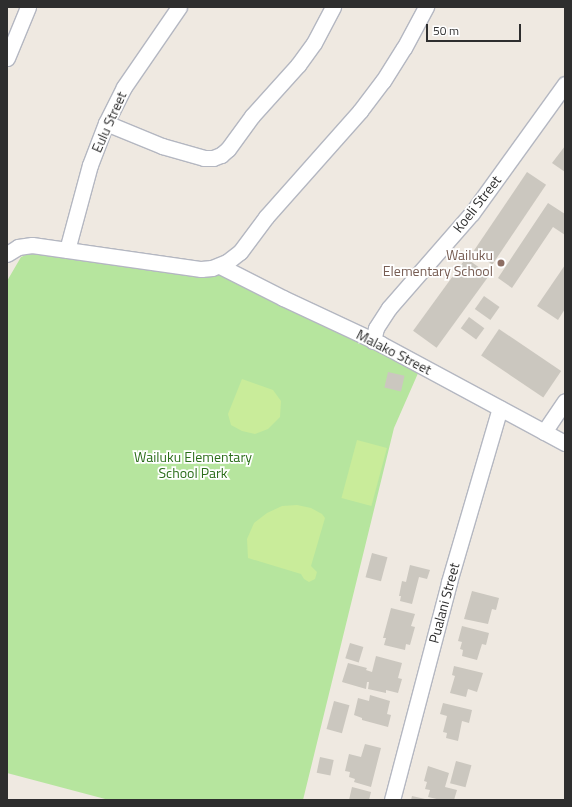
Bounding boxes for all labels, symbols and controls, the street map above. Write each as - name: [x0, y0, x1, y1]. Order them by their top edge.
- scale bar: [428, 16, 523, 42]
- text: 50 m: [433, 21, 459, 40]
- street label: Eulu Street: [88, 89, 130, 155]
- street label: Koeli Street: [450, 172, 504, 236]
- place label: Wailuku Elementary School: [383, 247, 493, 280]
- marker: Wailuku Elementary School: [496, 258, 506, 268]
- street label: Malako Street: [354, 326, 434, 378]
- park label: Wailuku Elementary School Park: [134, 449, 252, 482]
- street label: Pualani Street: [425, 561, 463, 645]

